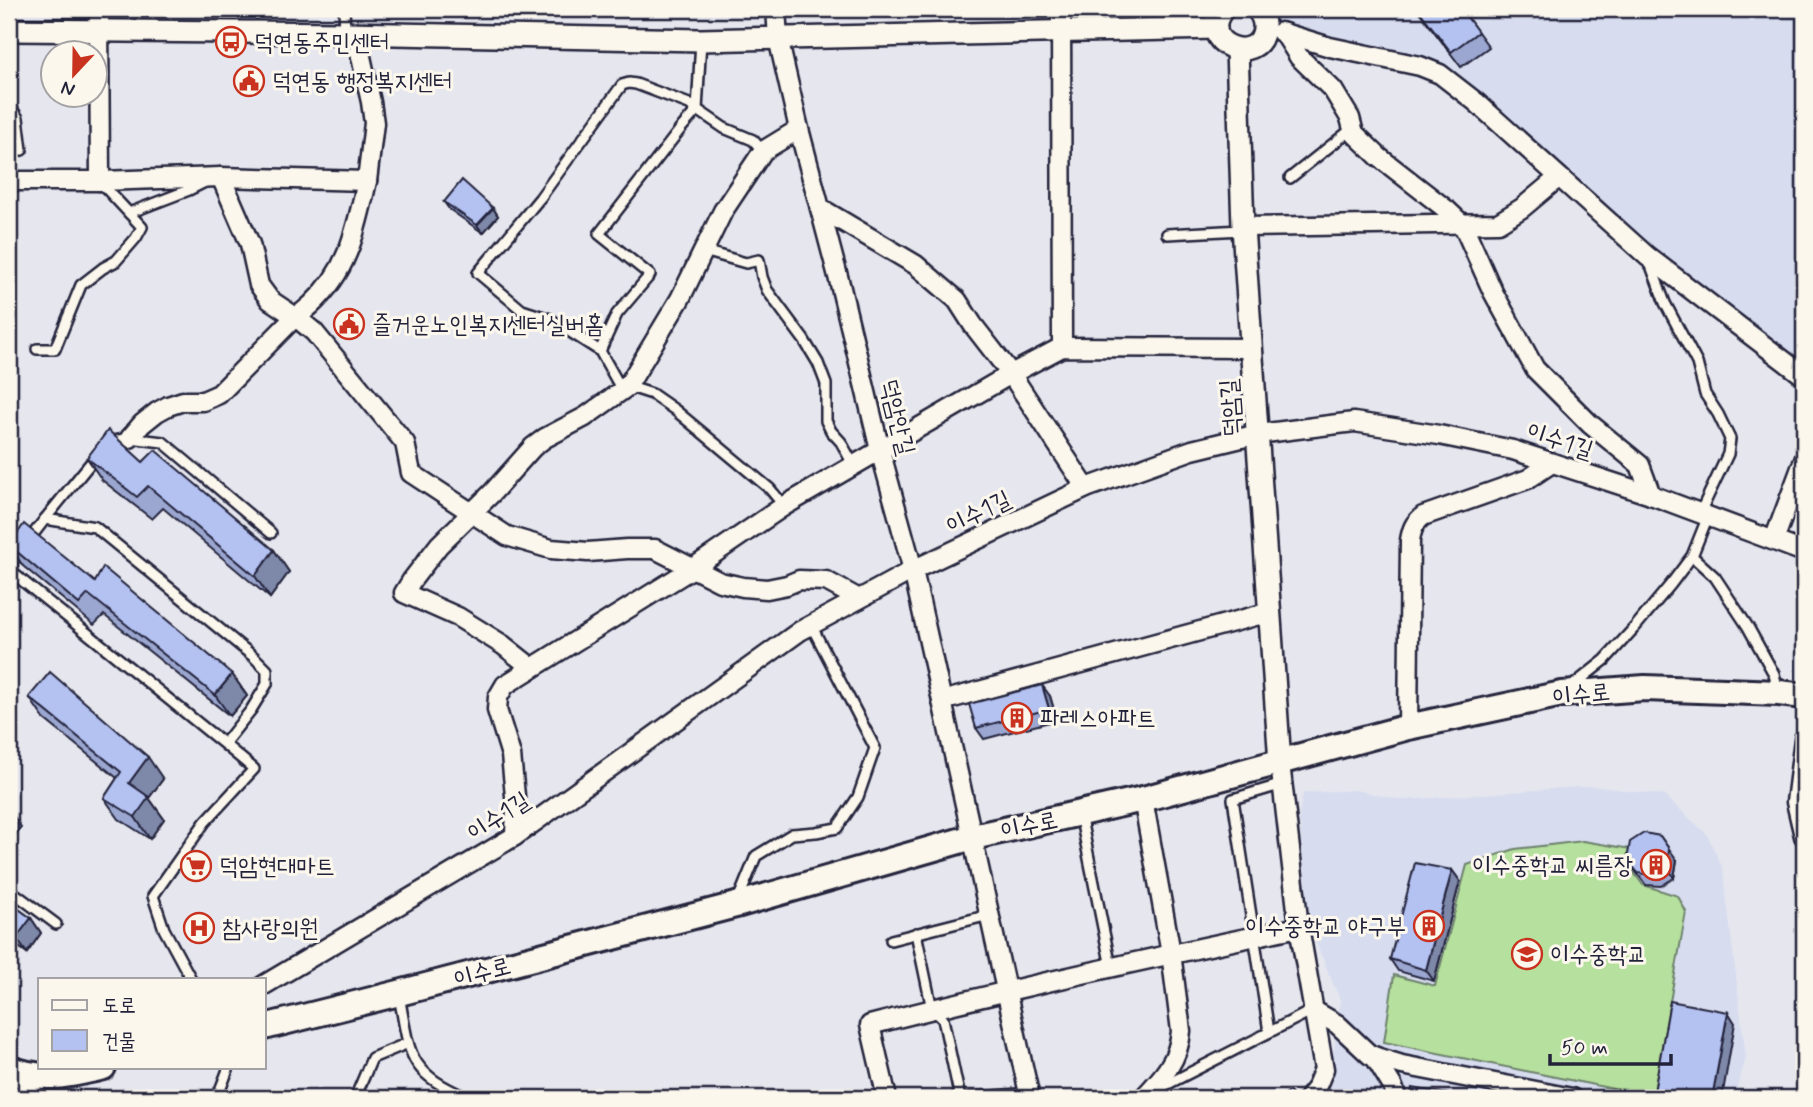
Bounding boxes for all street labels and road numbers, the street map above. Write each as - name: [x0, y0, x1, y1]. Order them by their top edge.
- street label: 덕암안길: [872, 376, 921, 459]
- street label: 덕암길: [1214, 378, 1249, 438]
- street label: 이수1길: [1522, 416, 1597, 467]
- street label: 이수1길: [941, 484, 1016, 542]
- street label: 이수로: [1551, 677, 1612, 714]
- street label: 이수1길: [462, 786, 536, 849]
- street label: 이수로: [998, 805, 1061, 848]
- street label: 이수로: [450, 951, 514, 996]

